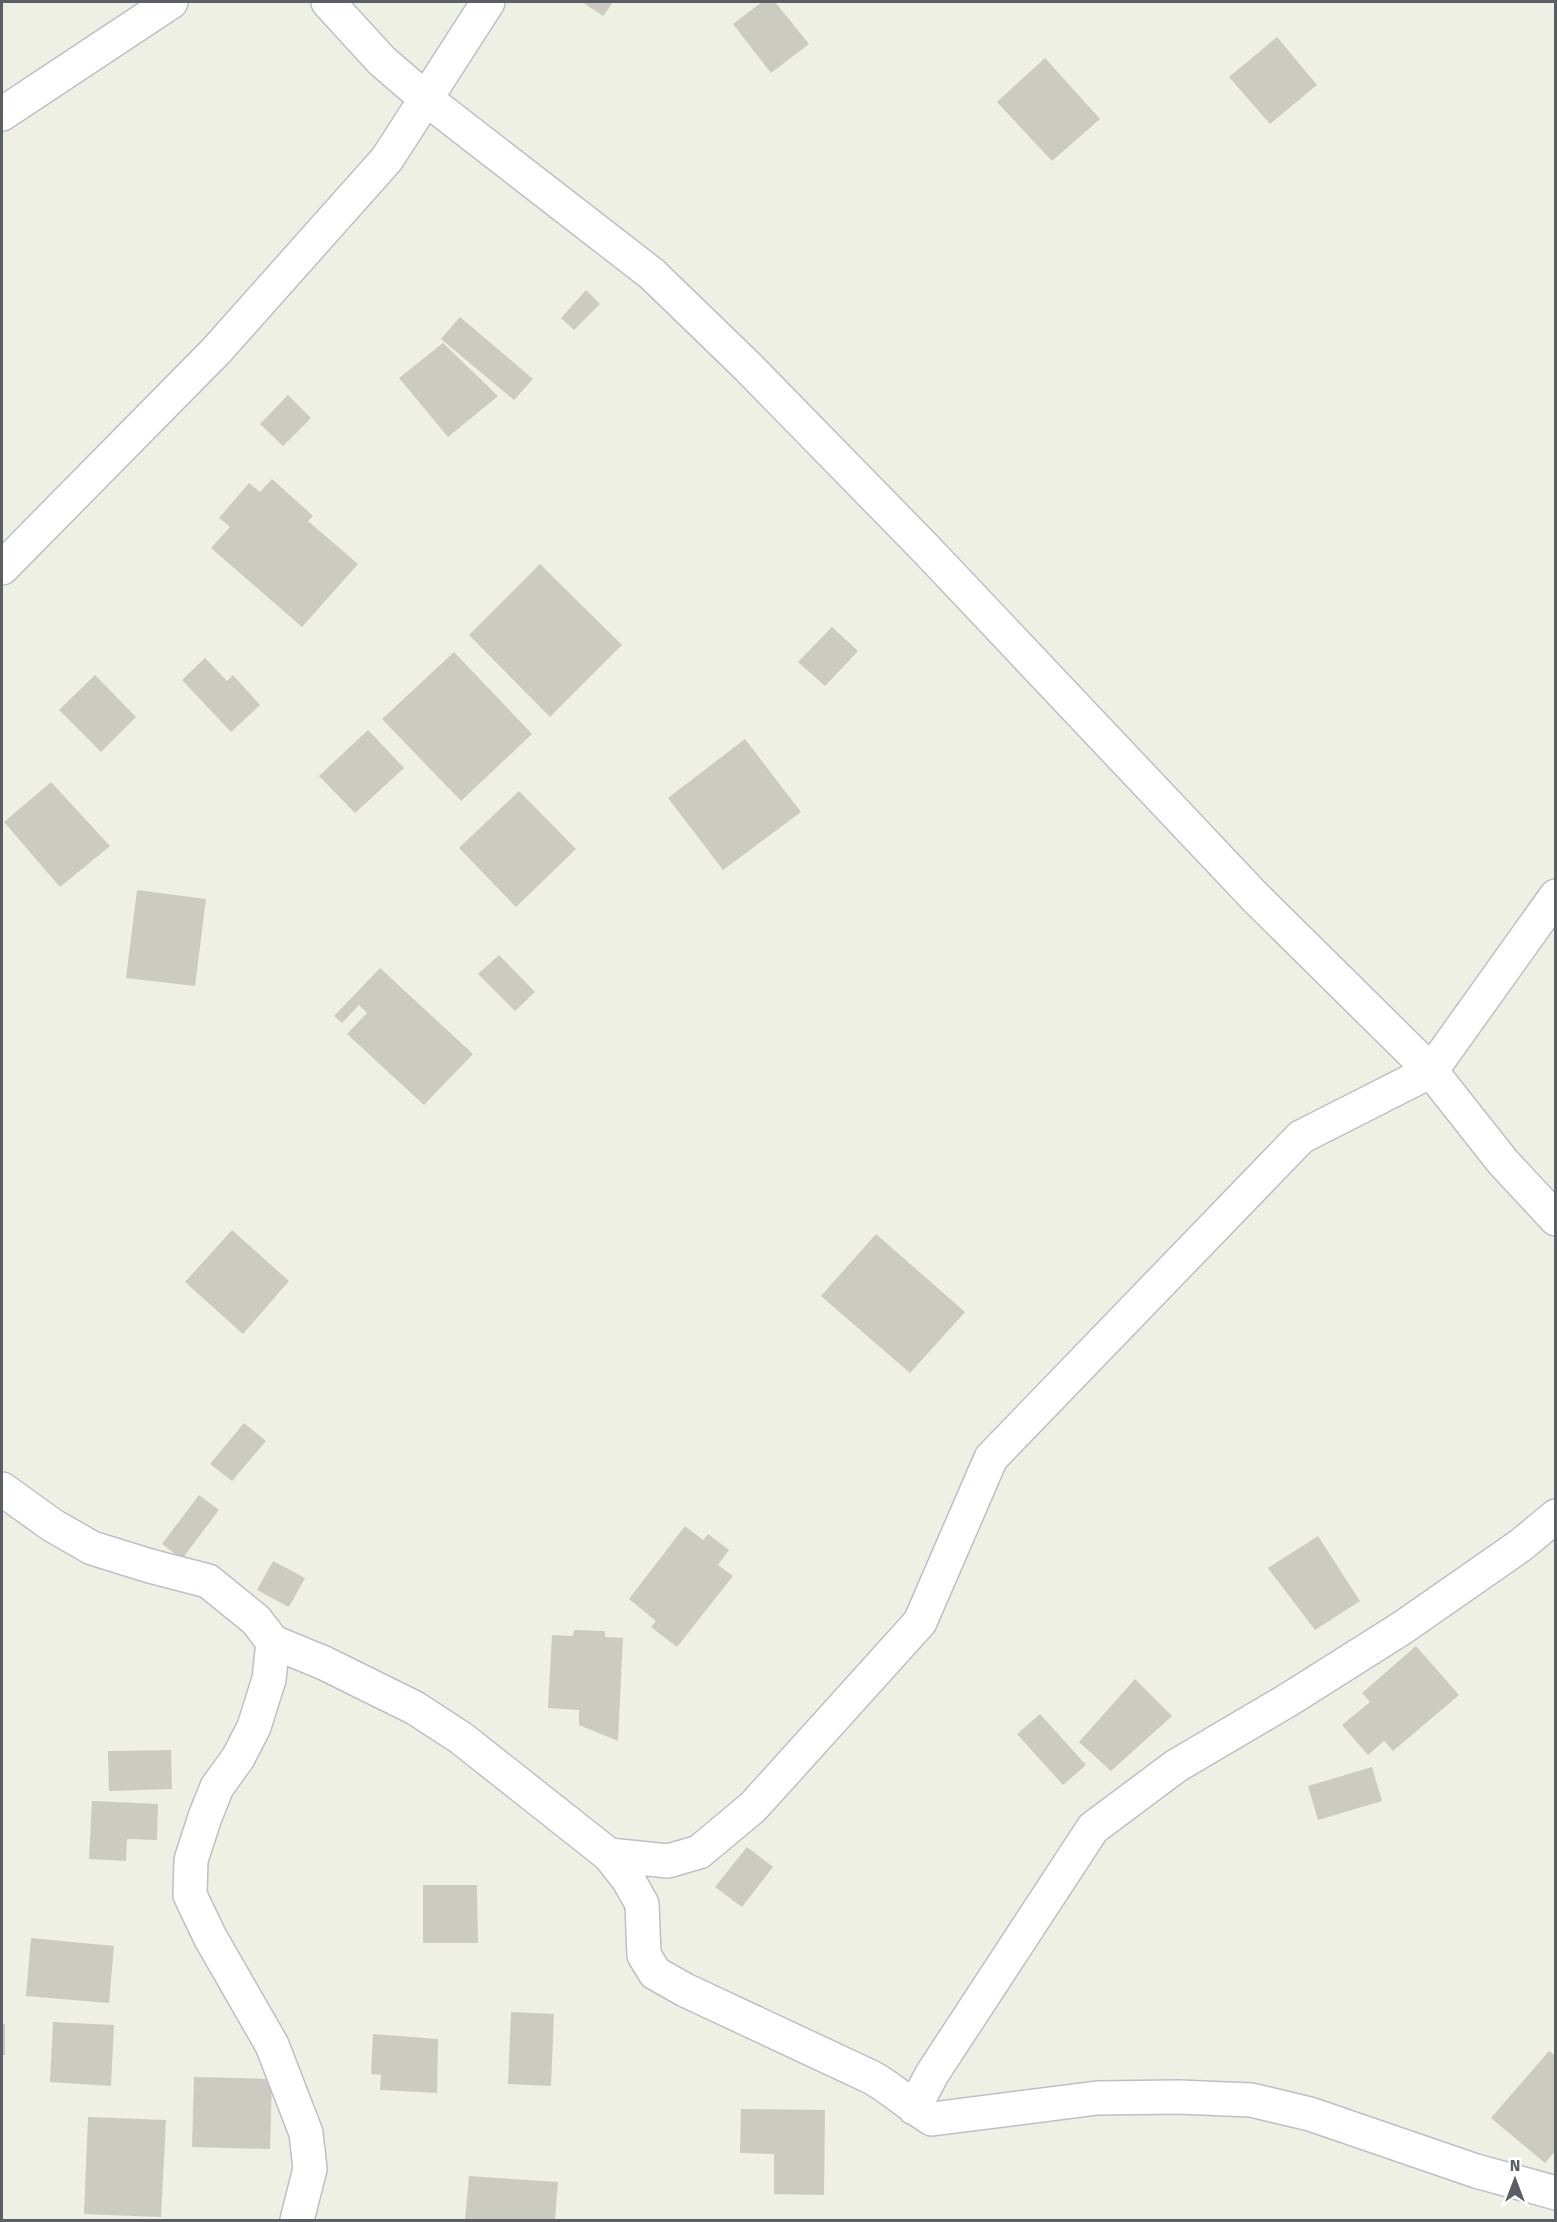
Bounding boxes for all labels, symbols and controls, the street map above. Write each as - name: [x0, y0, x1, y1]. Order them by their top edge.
- north arrow: [1485, 2150, 1545, 2210]
- text: N: [1510, 2156, 1520, 2175]

